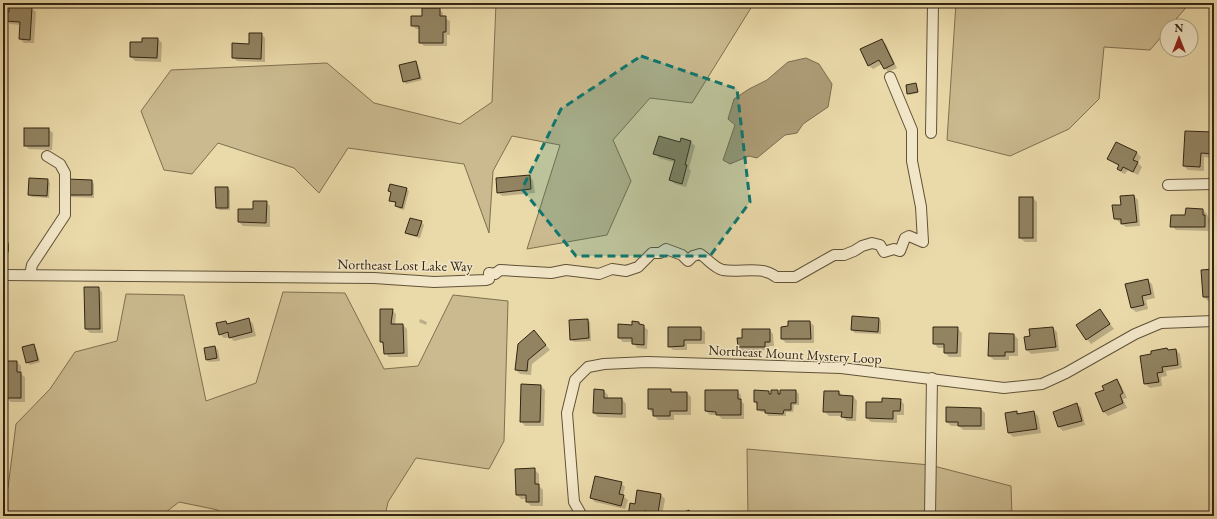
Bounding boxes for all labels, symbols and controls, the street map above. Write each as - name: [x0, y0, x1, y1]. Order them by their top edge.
- north arrow: [1159, 18, 1199, 58]
- text: N: [1175, 21, 1184, 35]
- street label: Northeast Lost Lake Way: [337, 255, 474, 275]
- street label: Northeast Mount Mystery Loop: [708, 340, 882, 368]

